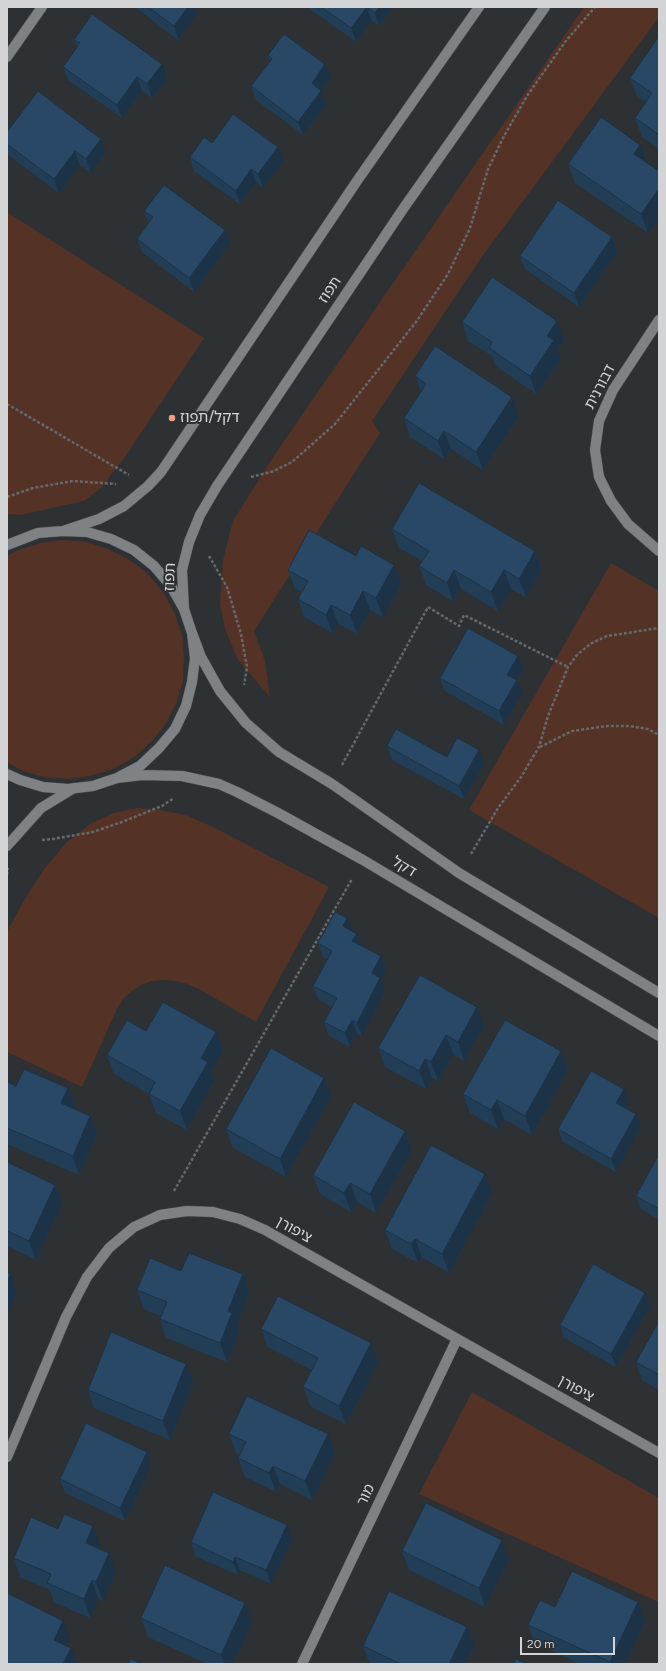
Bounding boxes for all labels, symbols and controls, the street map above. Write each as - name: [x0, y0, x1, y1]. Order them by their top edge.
- street label: תפוז: [315, 273, 345, 307]
- street label: דבורנית: [581, 362, 619, 412]
- place label: דקל/תפוז: [180, 409, 240, 427]
- marker: דקל/תפוז: [167, 413, 177, 423]
- street label: תפוז: [160, 562, 180, 592]
- street label: דקל: [388, 853, 420, 881]
- street label: ציפורן: [273, 1213, 315, 1247]
- street label: ציפורן: [555, 1372, 597, 1406]
- street label: מור: [353, 1481, 379, 1509]
- scale bar: [522, 1629, 617, 1655]
- text: 20 m: [527, 1637, 555, 1651]

